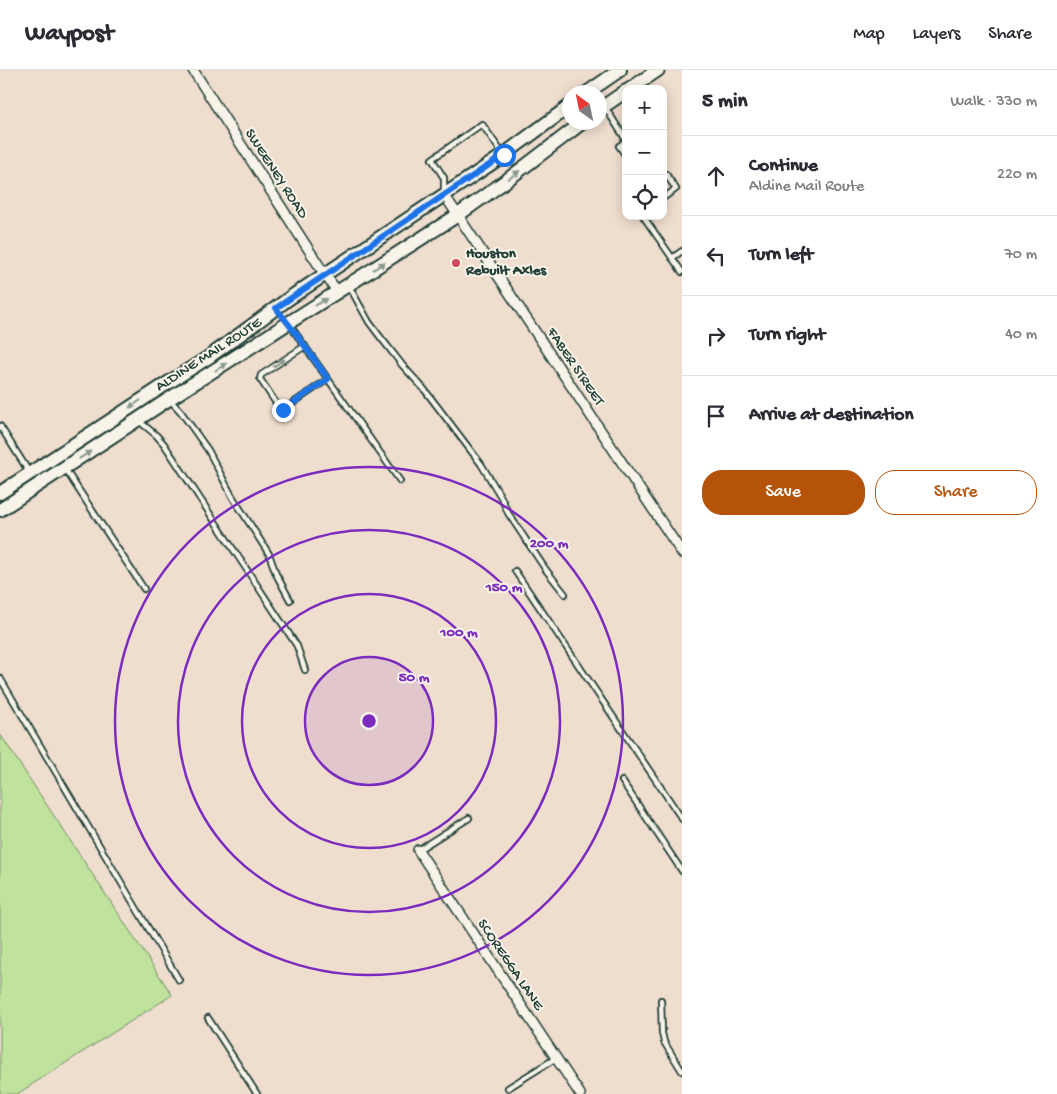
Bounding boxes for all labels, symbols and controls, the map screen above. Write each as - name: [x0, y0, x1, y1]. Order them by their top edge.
- text: Waypost: [25, 20, 113, 49]
- text: Map: [853, 24, 885, 45]
- text: Layers: [913, 24, 960, 45]
- text: Share: [988, 24, 1032, 45]
- north arrow: [562, 85, 607, 130]
- map controls: [622, 85, 667, 220]
- button: +: [622, 85, 667, 130]
- text: 5 min: [702, 90, 747, 115]
- text: Walk · 330 m: [950, 93, 1037, 112]
- street label: SWEENEY ROAD: [240, 126, 312, 223]
- button: −: [622, 130, 667, 175]
- route start: [493, 144, 516, 167]
- text: Continue: [749, 155, 818, 178]
- icon: ahead: [702, 162, 730, 190]
- text: 220 m: [997, 166, 1037, 185]
- one-way arrow: [507, 170, 521, 180]
- button: locate: [622, 175, 667, 220]
- text: Aldine Mail Route: [749, 178, 864, 197]
- icon: left: [702, 242, 730, 270]
- text: Turn left: [749, 244, 813, 267]
- place label: Houston Rebuilt Axles: [465, 245, 548, 280]
- text: 70 m: [1004, 246, 1037, 265]
- marker: Houston Rebuilt Axles: [450, 257, 462, 269]
- one-way arrow: [372, 261, 386, 270]
- one-way arrow: [315, 298, 328, 307]
- street label: ALDINE MAIL ROUTE: [153, 314, 266, 396]
- icon: right: [702, 322, 730, 350]
- street label: FABER STREET: [542, 324, 608, 410]
- text: Turn right: [749, 324, 825, 347]
- text: 40 m: [1005, 326, 1037, 345]
- one-way arrow: [272, 358, 285, 368]
- one-way arrow: [215, 362, 228, 371]
- one-way arrow: [128, 399, 141, 409]
- route end: [272, 399, 295, 422]
- icon: arrive: [702, 402, 730, 430]
- text: Arrive at destination: [749, 404, 913, 427]
- one-way arrow: [78, 450, 91, 459]
- button: Save: [702, 470, 865, 515]
- button: Share: [875, 470, 1037, 515]
- text: 200 m: [530, 535, 569, 553]
- text: 150 m: [485, 579, 523, 597]
- text: 100 m: [439, 624, 478, 642]
- text: 50 m: [399, 669, 430, 687]
- centre of rings: [360, 712, 378, 730]
- street label: SCOREGGA LANE: [473, 916, 547, 1015]

